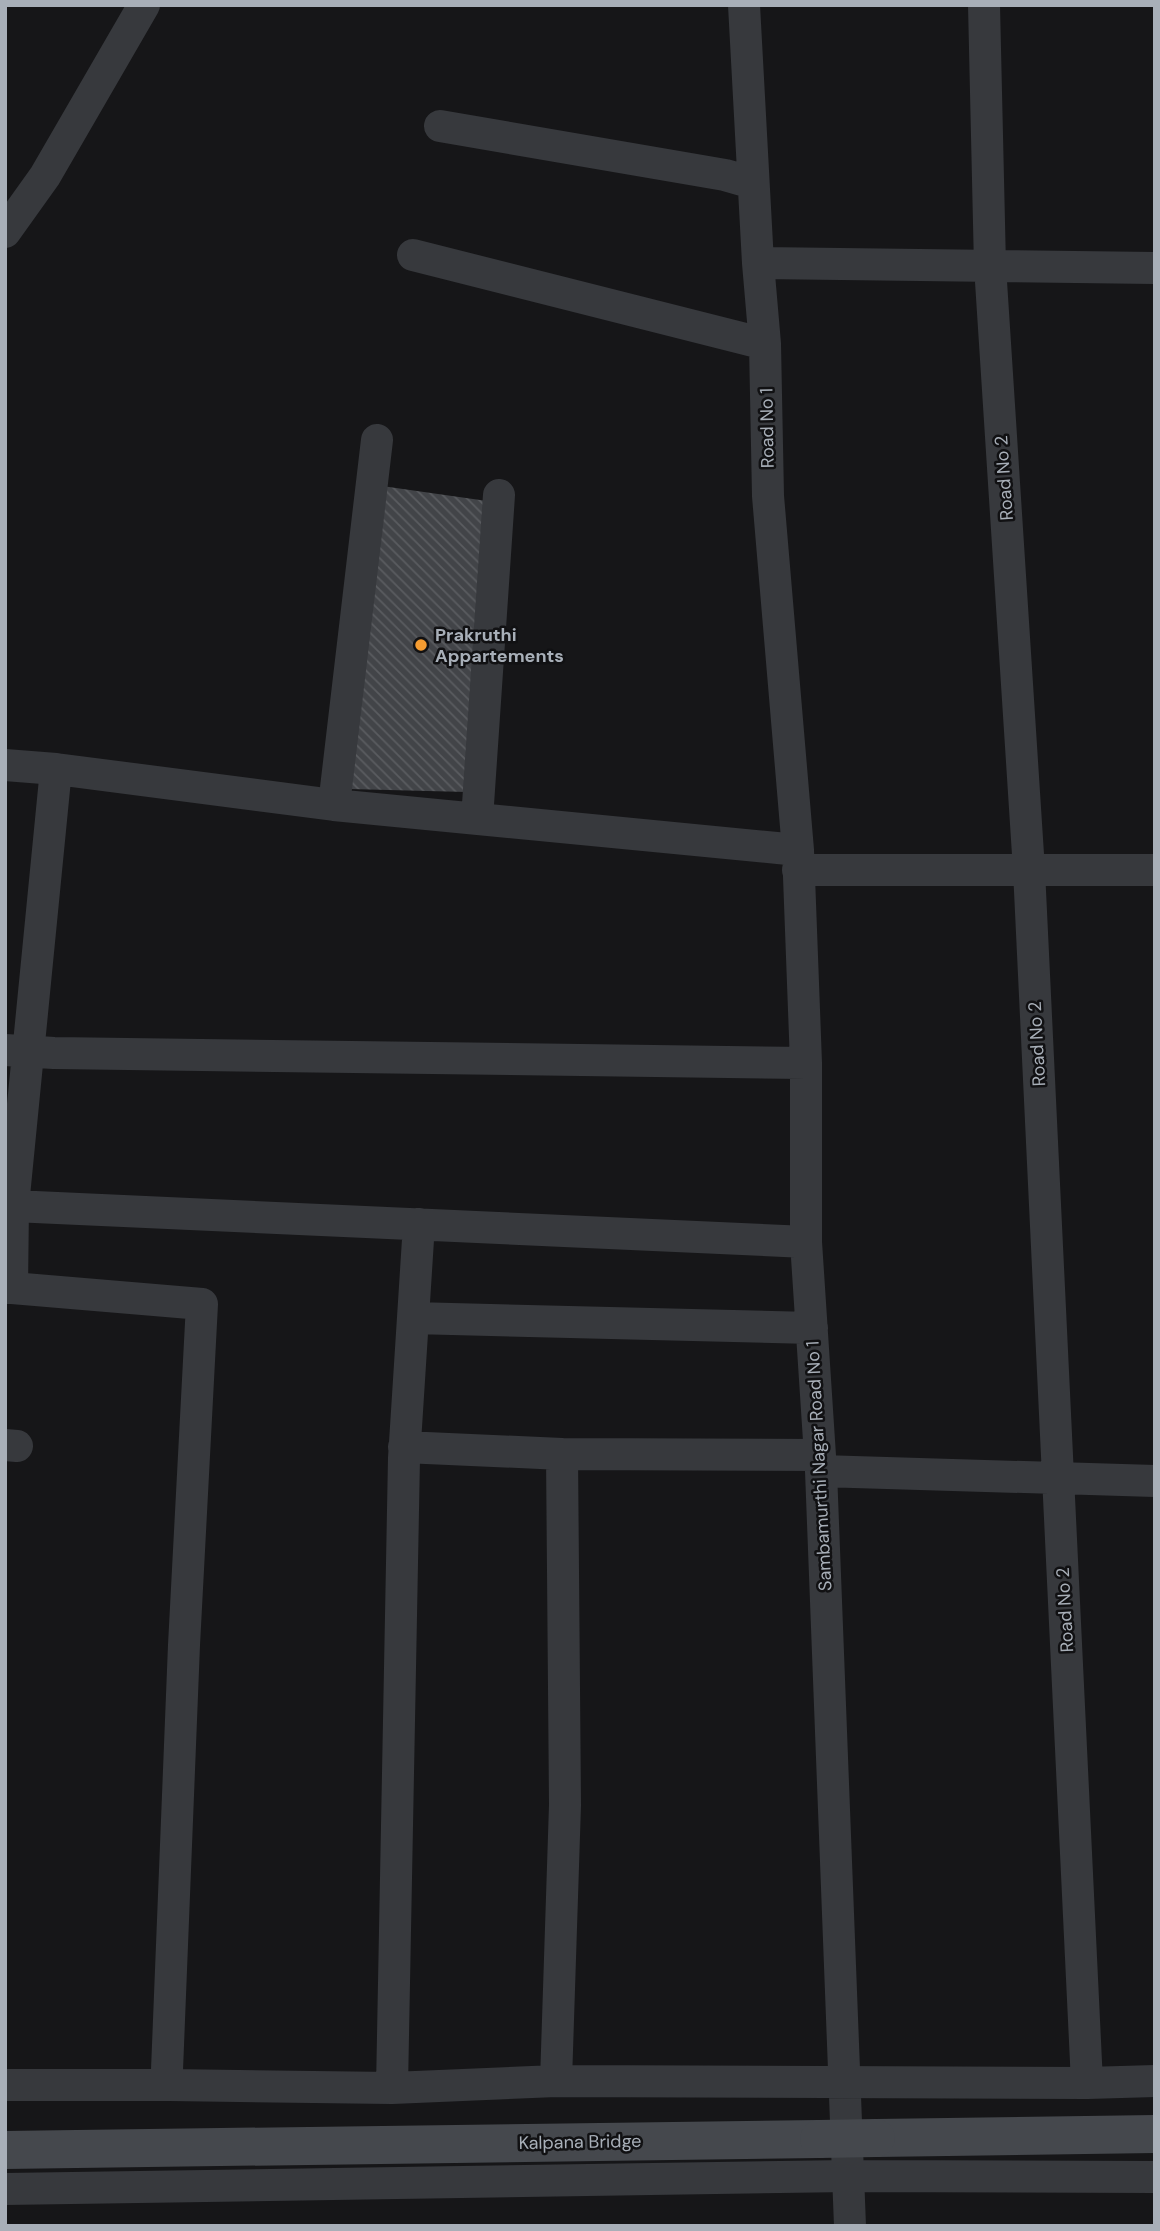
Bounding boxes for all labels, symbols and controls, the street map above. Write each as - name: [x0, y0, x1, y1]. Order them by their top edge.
- street label: Road No 1: [754, 388, 780, 468]
- street label: Road No 2: [989, 435, 1019, 521]
- place label: Prakruthi Appartements: [435, 623, 564, 668]
- marker: Prakruthi Appartements: [413, 637, 429, 653]
- street label: Road No 2: [1023, 1001, 1051, 1087]
- street label: Sambamurthi Nagar Road No 1: [800, 1340, 838, 1592]
- street label: Road No 2: [1051, 1567, 1079, 1653]
- street label: Kalpana Bridge: [518, 2129, 642, 2155]

